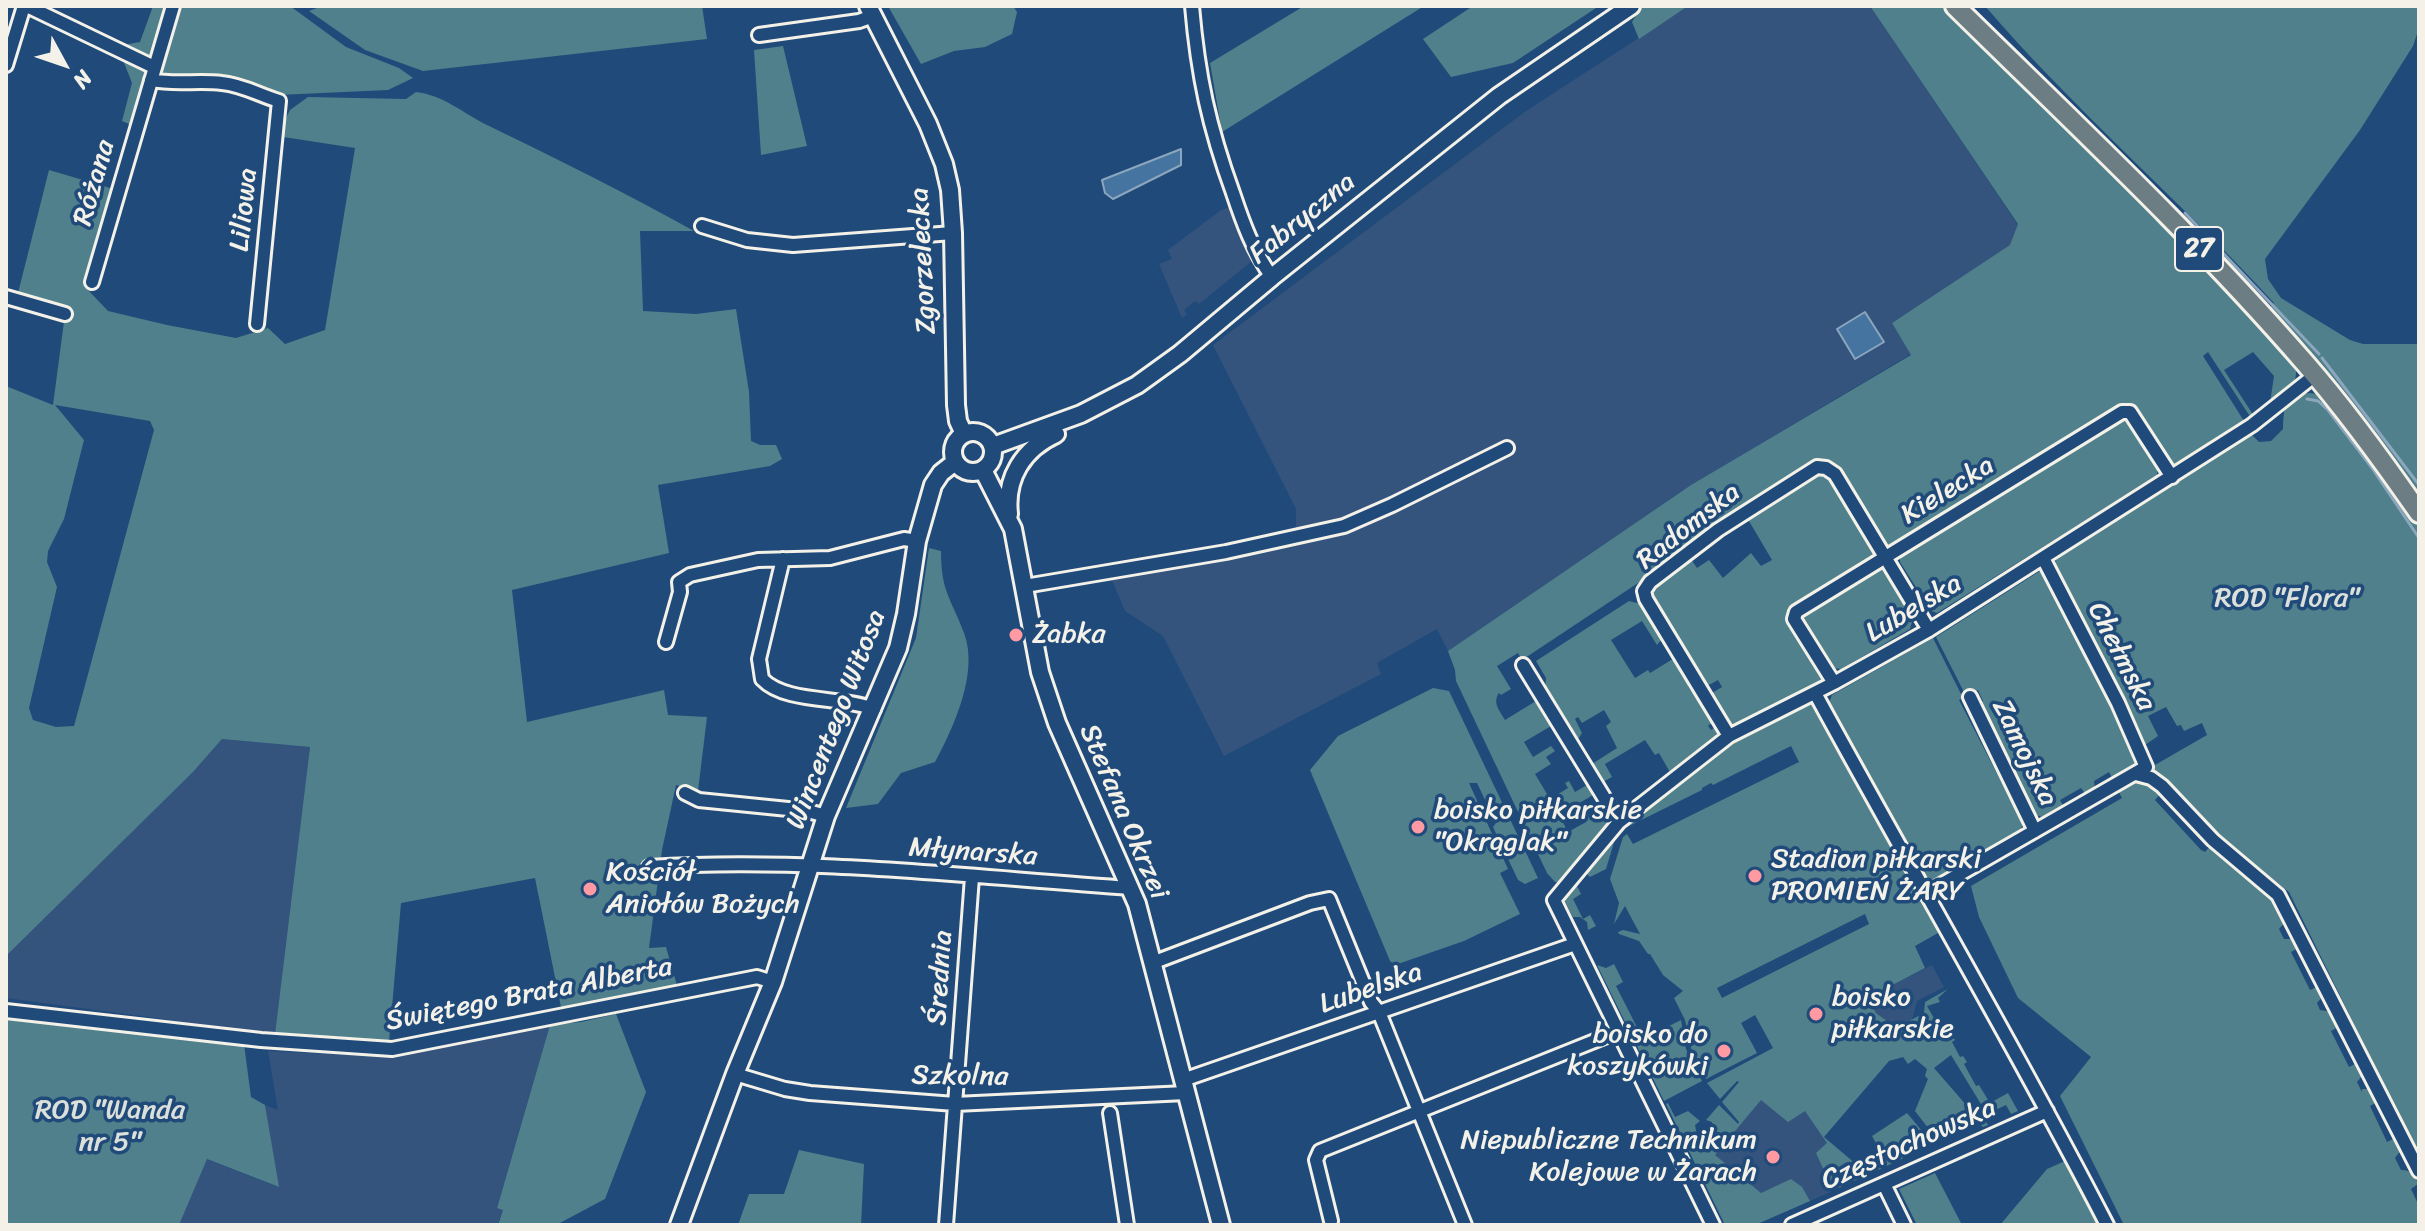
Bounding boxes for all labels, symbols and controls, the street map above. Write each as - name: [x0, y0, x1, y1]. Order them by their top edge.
- north arrow: [24, 24, 104, 104]
- text: N: [63, 61, 103, 98]
- street label: Różana: [67, 136, 123, 230]
- street label: Fabryczna: [1243, 166, 1363, 272]
- street label: Liliowa: [224, 167, 266, 253]
- street label: Zgorzelecka: [903, 187, 945, 335]
- road number: 27: [2175, 227, 2223, 271]
- street label: Kielecka: [1895, 449, 2001, 533]
- street label: Radomska: [1631, 476, 1747, 578]
- street label: Lubelska: [1860, 567, 1968, 651]
- park label: ROD "Flora": [2214, 582, 2360, 616]
- street label: Chełmska: [2079, 597, 2163, 717]
- street label: Wincentego Witosa: [780, 606, 894, 834]
- place label: Żabka: [1032, 618, 1106, 652]
- marker: Żabka: [1007, 626, 1025, 644]
- street label: Zamojska: [1984, 694, 2064, 812]
- street label: Stefana Okrzei: [1071, 719, 1175, 905]
- place label: boisko piłkarskie "Okrąglak": [1434, 794, 1642, 860]
- marker: boisko piłkarskie "Okrąglak": [1409, 818, 1427, 836]
- street label: Młynarska: [908, 832, 1038, 874]
- place label: Stadion piłkarski PROMIEŃ ŻARY: [1771, 843, 1981, 909]
- place label: Kościół Aniołów Bożych: [606, 856, 800, 922]
- marker: Stadion piłkarski PROMIEŃ ŻARY: [1746, 867, 1764, 885]
- marker: Kościół Aniołów Bożych: [581, 880, 599, 898]
- street label: Średnia: [921, 929, 961, 1027]
- street label: Świętego Brata Alberta: [383, 951, 675, 1039]
- street label: Lubelska: [1315, 956, 1427, 1022]
- place label: boisko piłkarskie: [1832, 981, 1954, 1047]
- marker: boisko piłkarskie: [1807, 1005, 1825, 1023]
- place label: boisko do koszykówki: [1567, 1018, 1708, 1084]
- marker: boisko do koszykówki: [1715, 1042, 1733, 1060]
- street label: Szkolna: [911, 1059, 1009, 1095]
- street label: Częstochowska: [1816, 1092, 2002, 1198]
- park label: ROD "Wanda nr 5": [35, 1094, 185, 1160]
- place label: Niepubliczne Technikum Kolejowe w Żarach: [1460, 1124, 1757, 1190]
- marker: Niepubliczne Technikum Kolejowe w Żarach: [1764, 1148, 1782, 1166]

